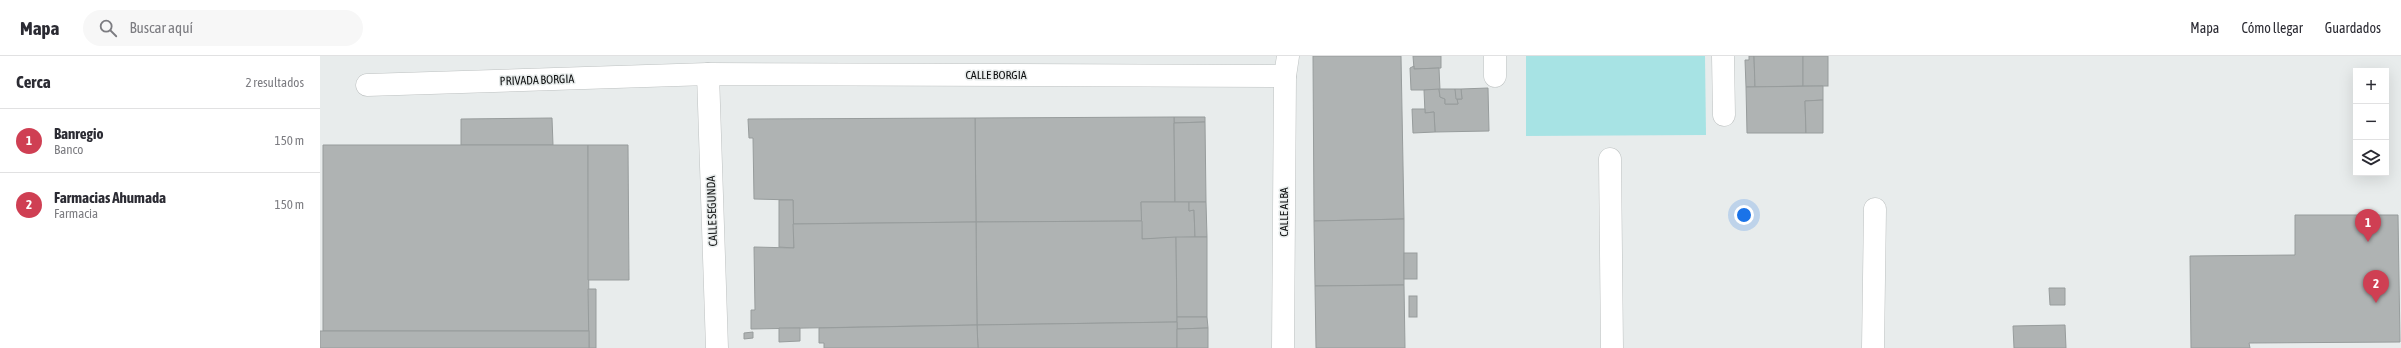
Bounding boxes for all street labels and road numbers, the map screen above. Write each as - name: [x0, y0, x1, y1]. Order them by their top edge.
- street label: CALLE BORGIA: [965, 68, 1027, 82]
- street label: PRIVADA BORGIA: [499, 72, 575, 88]
- street label: CALLE SEGUNDA: [704, 175, 720, 247]
- street label: CALLE ALBA: [1277, 187, 1291, 237]

